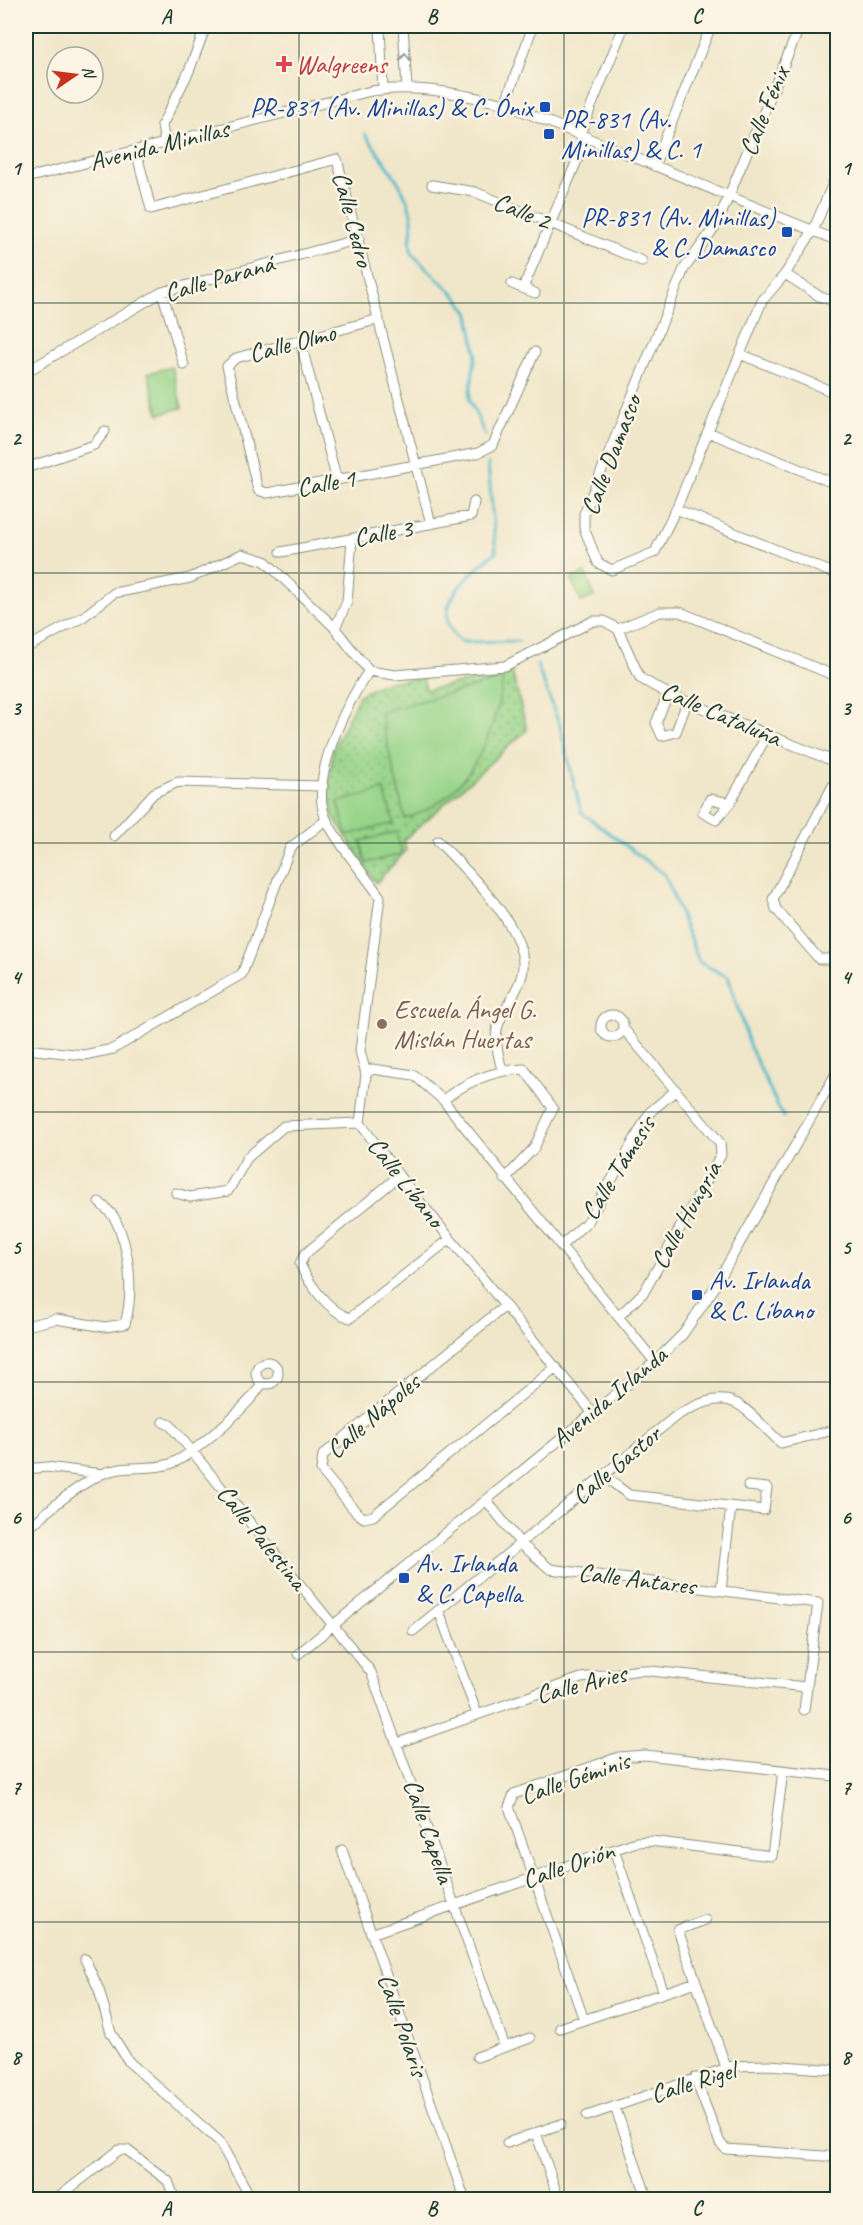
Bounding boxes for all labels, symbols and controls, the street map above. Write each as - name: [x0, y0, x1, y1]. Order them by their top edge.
- text: A: [161, 4, 173, 29]
- text: B: [427, 4, 439, 29]
- text: C: [692, 4, 704, 29]
- north arrow: [45, 45, 105, 105]
- place label: Walgreens: [296, 48, 389, 81]
- one-way arrow: [399, 52, 412, 61]
- marker: Walgreens: [277, 57, 291, 71]
- street label: Calle Fénix: [731, 60, 798, 160]
- text: N: [78, 64, 100, 82]
- place label: PR-831 (Av. Minillas) & C. Ónix: [250, 91, 535, 124]
- marker: PR-831 (Av. Minillas) & C. Ónix: [538, 100, 552, 114]
- place label: PR-831 (Av. Minillas) & C. 1: [561, 103, 702, 166]
- street label: Avenida Minillas: [86, 111, 234, 178]
- marker: PR-831 (Av. Minillas) & C. 1: [542, 127, 556, 141]
- text: 1: [12, 156, 23, 181]
- text: 1: [842, 156, 853, 181]
- street label: Calle Cedro: [325, 168, 382, 272]
- street label: Calle 2: [489, 185, 558, 238]
- place label: PR-831 (Av. Minillas) & C. Damasco: [581, 201, 777, 264]
- marker: PR-831 (Av. Minillas) & C. Damasco: [780, 225, 794, 239]
- street label: Calle Paraná: [160, 246, 280, 309]
- street label: Calle Olmo: [245, 315, 341, 370]
- street label: Calle Damasco: [573, 388, 650, 520]
- text: 2: [12, 426, 23, 451]
- text: 2: [842, 426, 853, 451]
- street label: Calle 1: [294, 461, 359, 504]
- street label: Calle 3: [351, 511, 417, 554]
- street label: Calle Cataluña: [656, 674, 788, 755]
- text: 3: [12, 696, 23, 721]
- text: 3: [842, 696, 853, 721]
- text: 4: [12, 965, 24, 990]
- text: 4: [842, 965, 854, 990]
- place label: Escuela Ángel G. Mislán Huertas: [394, 993, 537, 1056]
- marker: Escuela Ángel G. Mislán Huertas: [375, 1017, 389, 1031]
- street label: Calle Támesis: [573, 1108, 664, 1226]
- street label: Calle Líbano: [360, 1130, 453, 1236]
- street label: Calle Hungría: [643, 1154, 730, 1275]
- text: 5: [12, 1235, 23, 1260]
- text: 5: [842, 1235, 853, 1260]
- place label: Av. Irlanda & C. Líbano: [709, 1264, 816, 1327]
- marker: Av. Irlanda & C. Líbano: [690, 1288, 704, 1302]
- street label: Avenida Irlanda: [544, 1338, 675, 1455]
- street label: Calle Nápoles: [319, 1365, 428, 1466]
- street label: Calle Gastor: [564, 1417, 669, 1512]
- street label: Calle Palestina: [209, 1478, 316, 1598]
- text: 6: [11, 1505, 22, 1530]
- text: 6: [841, 1505, 852, 1530]
- place label: Av. Irlanda & C. Capella: [416, 1547, 524, 1610]
- street label: Calle Antares: [576, 1555, 700, 1603]
- marker: Av. Irlanda & C. Capella: [397, 1571, 411, 1585]
- street label: Calle Aries: [532, 1656, 632, 1711]
- street label: Calle Géminis: [516, 1743, 636, 1812]
- text: 7: [12, 1775, 23, 1800]
- street label: Calle Capella: [396, 1775, 463, 1889]
- text: 7: [842, 1775, 853, 1800]
- street label: Calle Orión: [518, 1833, 620, 1896]
- street label: Calle Polaris: [370, 1969, 437, 2083]
- text: 8: [12, 2045, 24, 2070]
- text: 8: [842, 2045, 854, 2070]
- street label: Calle Rigel: [646, 2052, 744, 2111]
- text: A: [161, 2196, 173, 2221]
- text: B: [427, 2196, 439, 2221]
- text: C: [692, 2196, 704, 2221]

